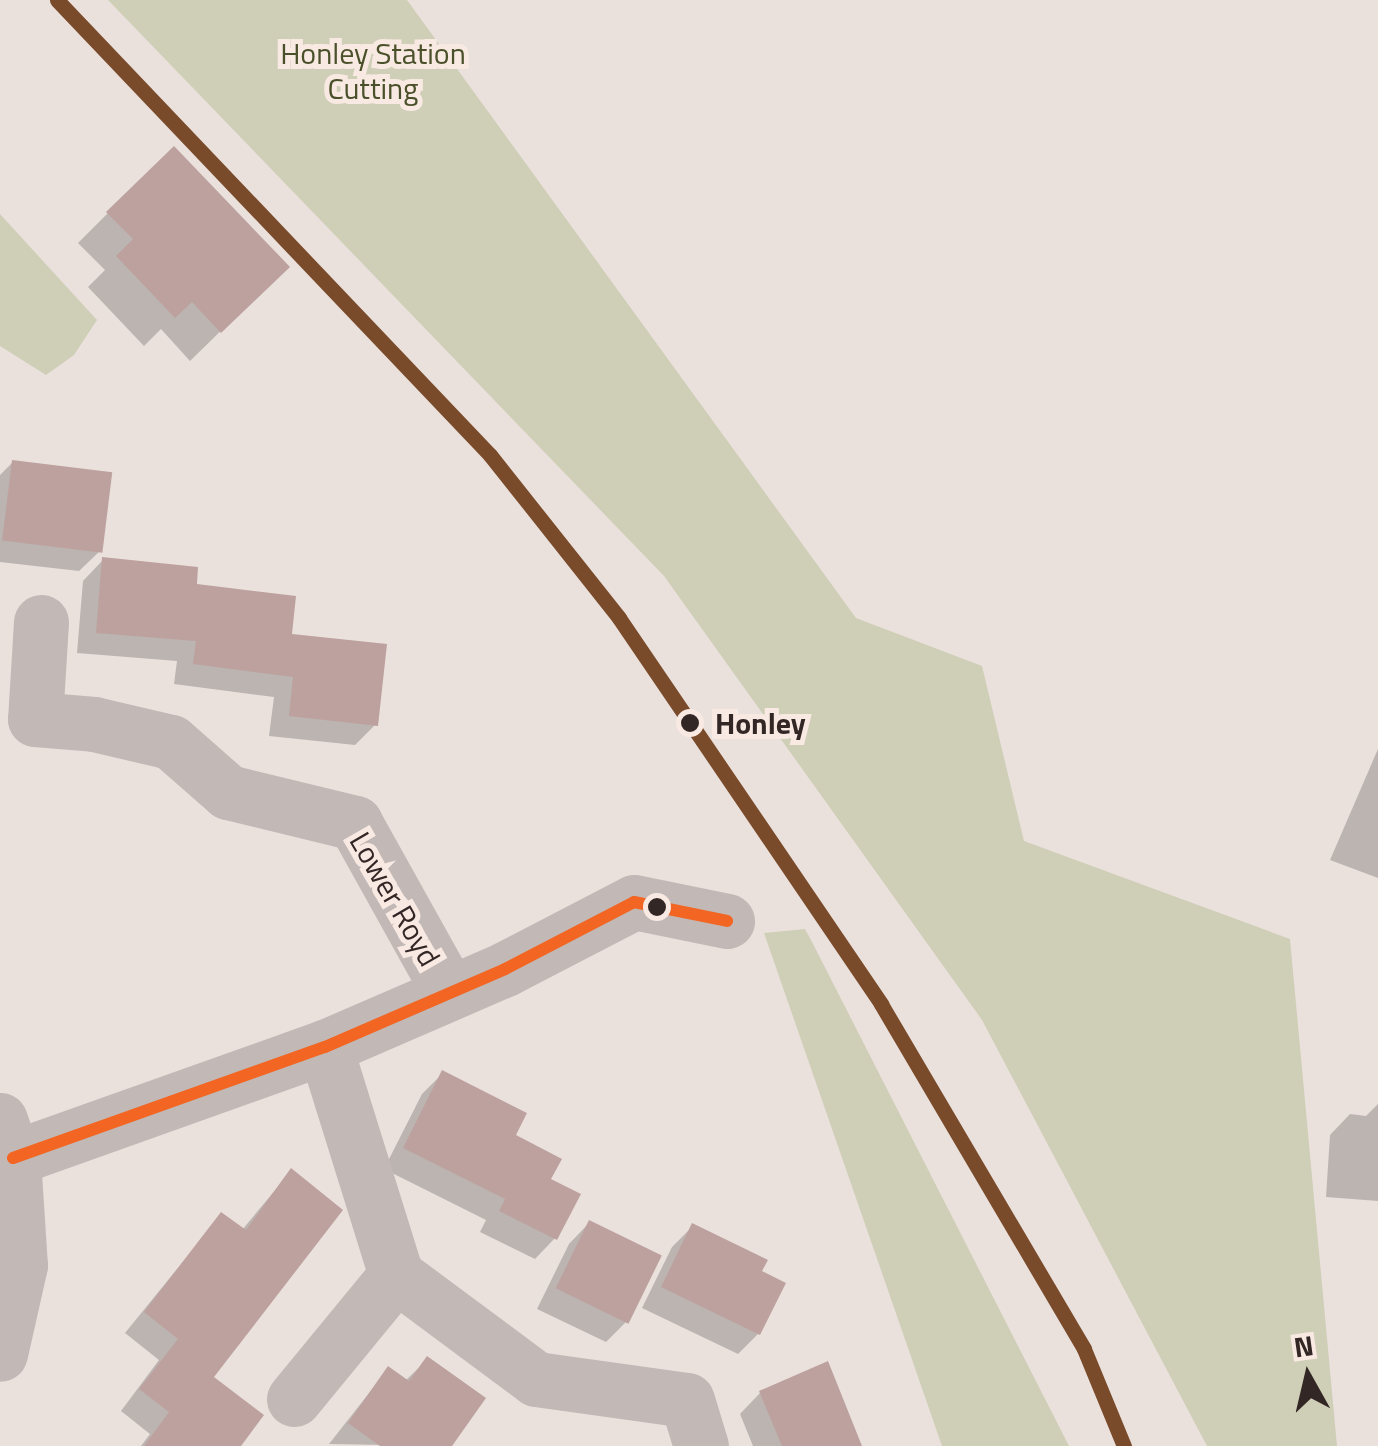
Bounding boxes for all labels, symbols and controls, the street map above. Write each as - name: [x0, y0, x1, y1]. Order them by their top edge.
- park label: Honley Station Cutting: [280, 35, 466, 106]
- place label: Honley: [715, 705, 806, 741]
- marker: Honley: [674, 707, 706, 739]
- street label: Lower Royd: [342, 826, 448, 972]
- unlabelled marker: [647, 897, 667, 917]
- text: N: [1291, 1323, 1316, 1368]
- north arrow: [1258, 1326, 1358, 1426]

